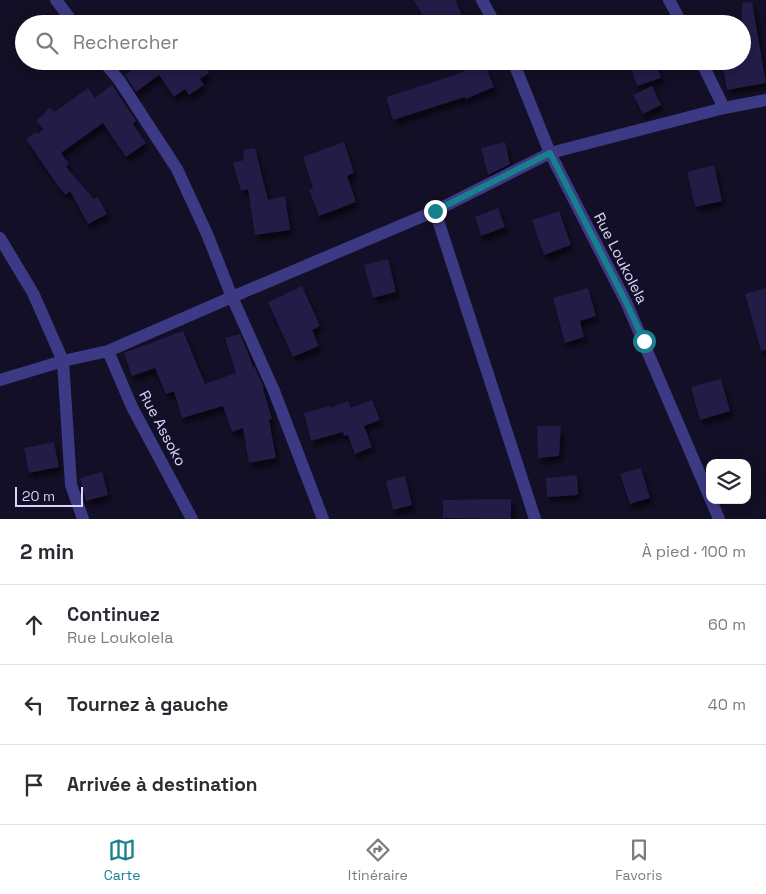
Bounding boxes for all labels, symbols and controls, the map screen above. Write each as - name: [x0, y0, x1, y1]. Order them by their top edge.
- search box: [15, 15, 751, 70]
- icon: search: [33, 29, 61, 57]
- text: Rechercher: [73, 30, 179, 55]
- route end: [424, 200, 447, 223]
- street label: Rue Loukolela: [590, 209, 652, 307]
- route start: [633, 330, 656, 353]
- street label: Rue Assoko: [135, 387, 191, 469]
- map controls: [706, 459, 751, 504]
- button: layers: [706, 459, 751, 504]
- scale bar: [15, 484, 82, 507]
- text: 20 m: [22, 487, 55, 505]
- text: 2 min: [20, 538, 74, 565]
- text: À pied · 100 m: [642, 541, 746, 562]
- text: Continuez: [67, 602, 160, 627]
- icon: ahead: [20, 611, 48, 639]
- text: 60 m: [708, 614, 746, 635]
- text: Rue Loukolela: [67, 627, 173, 648]
- icon: left: [20, 691, 48, 719]
- text: Tournez à gauche: [67, 692, 229, 717]
- text: 40 m: [708, 694, 746, 715]
- icon: arrive: [20, 771, 48, 799]
- text: Arrivée à destination: [67, 772, 257, 797]
- tab: Carte: [104, 836, 140, 884]
- tab: Itinéraire: [348, 836, 408, 884]
- tab: Favoris: [615, 836, 662, 884]

